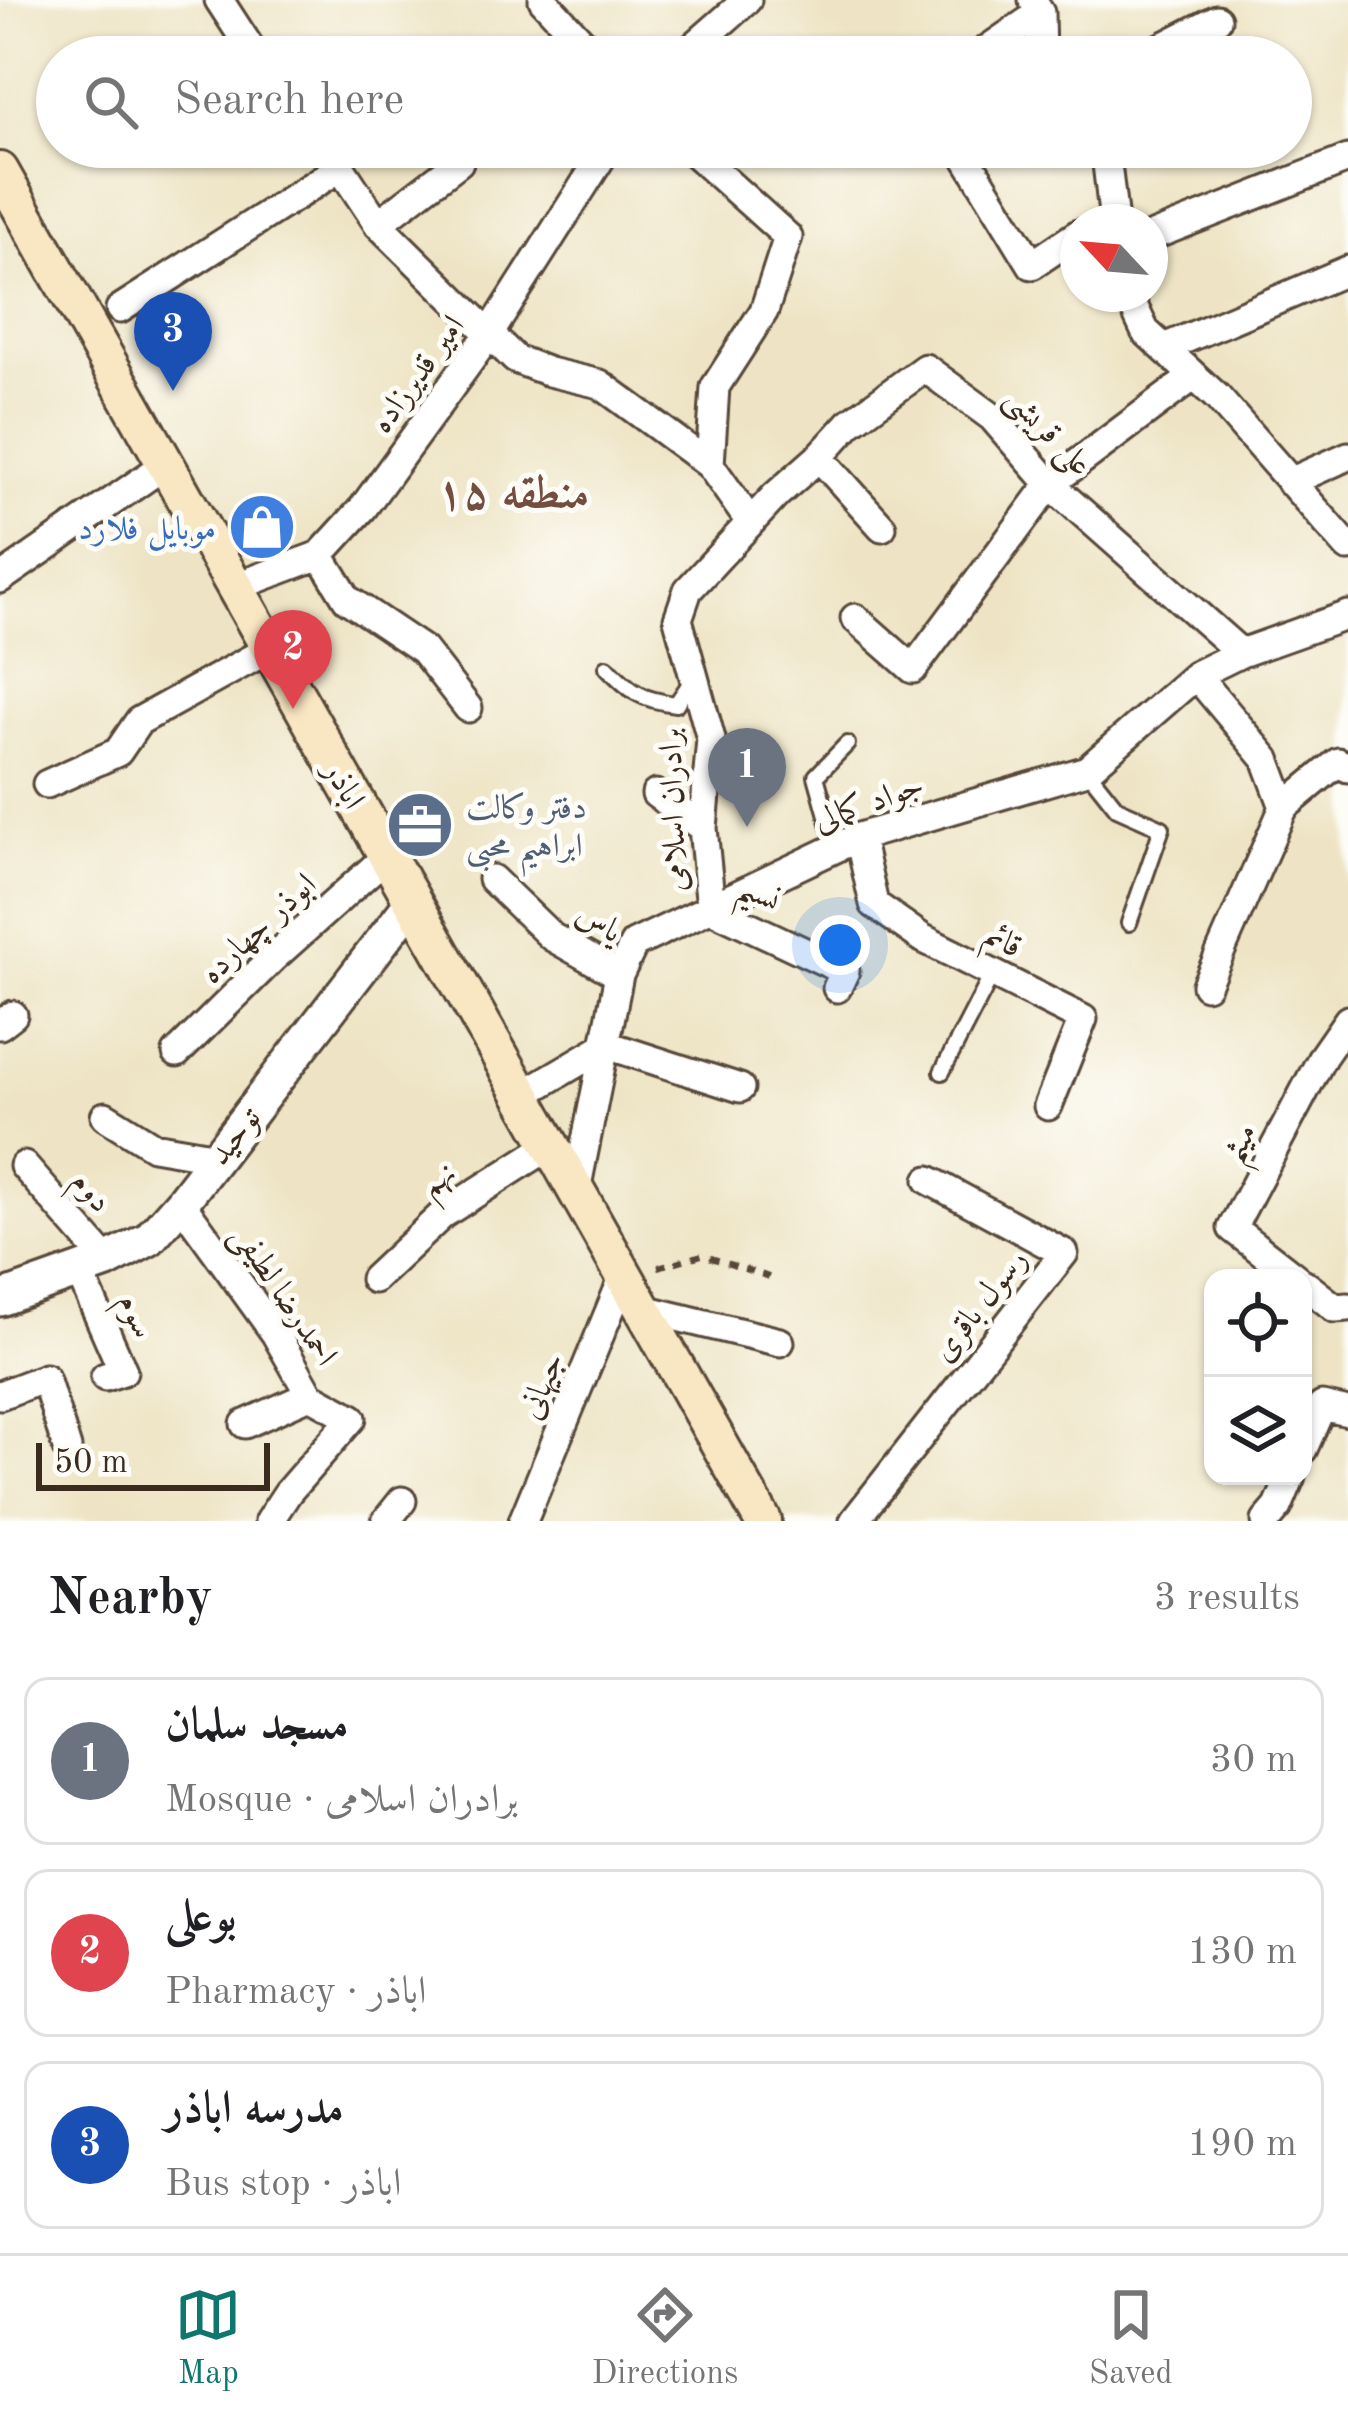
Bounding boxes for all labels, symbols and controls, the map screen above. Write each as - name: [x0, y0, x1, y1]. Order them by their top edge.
- search box: [36, 36, 1312, 168]
- icon: search: [78, 69, 144, 135]
- text: Search here: [174, 79, 404, 124]
- north arrow: [1060, 204, 1168, 312]
- pin: 3: [134, 292, 212, 391]
- street label: امیر قدیرزاده: [366, 310, 472, 440]
- street label: علی قریشی: [995, 382, 1097, 486]
- district label: منطقه ۱۵: [437, 473, 589, 518]
- shop icon: موبایل فلارد: [227, 492, 297, 562]
- place label: موبایل فلارد: [78, 514, 216, 551]
- pin: 2: [254, 610, 332, 709]
- street label: برادران اسلامی: [655, 728, 694, 892]
- pin: 1: [708, 728, 786, 827]
- street label: اباذر: [315, 754, 370, 815]
- street label: جواد کمالی: [810, 768, 929, 841]
- office icon: دفتر وکالت ابراهیم محبی: [385, 790, 455, 860]
- place label: دفتر وکالت ابراهیم محبی: [466, 792, 587, 877]
- street label: ابوذر چهارده: [195, 868, 325, 992]
- street label: نسیم: [727, 871, 785, 931]
- street label: یاس: [569, 898, 628, 952]
- your location: [810, 915, 870, 975]
- street label: قائم: [974, 918, 1027, 973]
- street label: توحید: [203, 1102, 270, 1173]
- street label: میثم: [1216, 1119, 1275, 1175]
- street label: نهم: [415, 1156, 470, 1213]
- street label: دوم: [56, 1165, 117, 1226]
- street label: احمدرضا لطیفی: [220, 1220, 342, 1375]
- street label: رسول باقری: [927, 1244, 1036, 1370]
- map controls: [1204, 1269, 1312, 1485]
- button: locate: [1204, 1269, 1312, 1377]
- street label: سوم: [101, 1289, 159, 1348]
- street label: جیهانی: [515, 1348, 574, 1425]
- button: layers: [1204, 1377, 1312, 1485]
- scale bar: [36, 1437, 270, 1490]
- text: 50 m: [54, 1447, 128, 1480]
- text: Nearby: [48, 1574, 213, 1625]
- text: 3 results: [1154, 1579, 1300, 1618]
- text: مسجد سلمان: [165, 1704, 349, 1749]
- text: 1: [79, 1741, 101, 1780]
- text: 30 m: [1210, 1741, 1297, 1780]
- text: Mosque · برادران اسلامی: [165, 1781, 518, 1820]
- text: بوعلی: [165, 1896, 237, 1941]
- text: 2: [79, 1933, 101, 1972]
- text: 130 m: [1187, 1933, 1297, 1972]
- text: Pharmacy · اباذر: [165, 1973, 427, 2012]
- text: مدرسه اباذر: [165, 2088, 344, 2133]
- text: 3: [79, 2125, 101, 2164]
- text: 190 m: [1187, 2125, 1297, 2164]
- text: Bus stop · اباذر: [165, 2165, 401, 2204]
- tab: Map: [175, 2282, 241, 2395]
- tab: Directions: [592, 2282, 738, 2395]
- tab: Saved: [1089, 2282, 1173, 2395]

